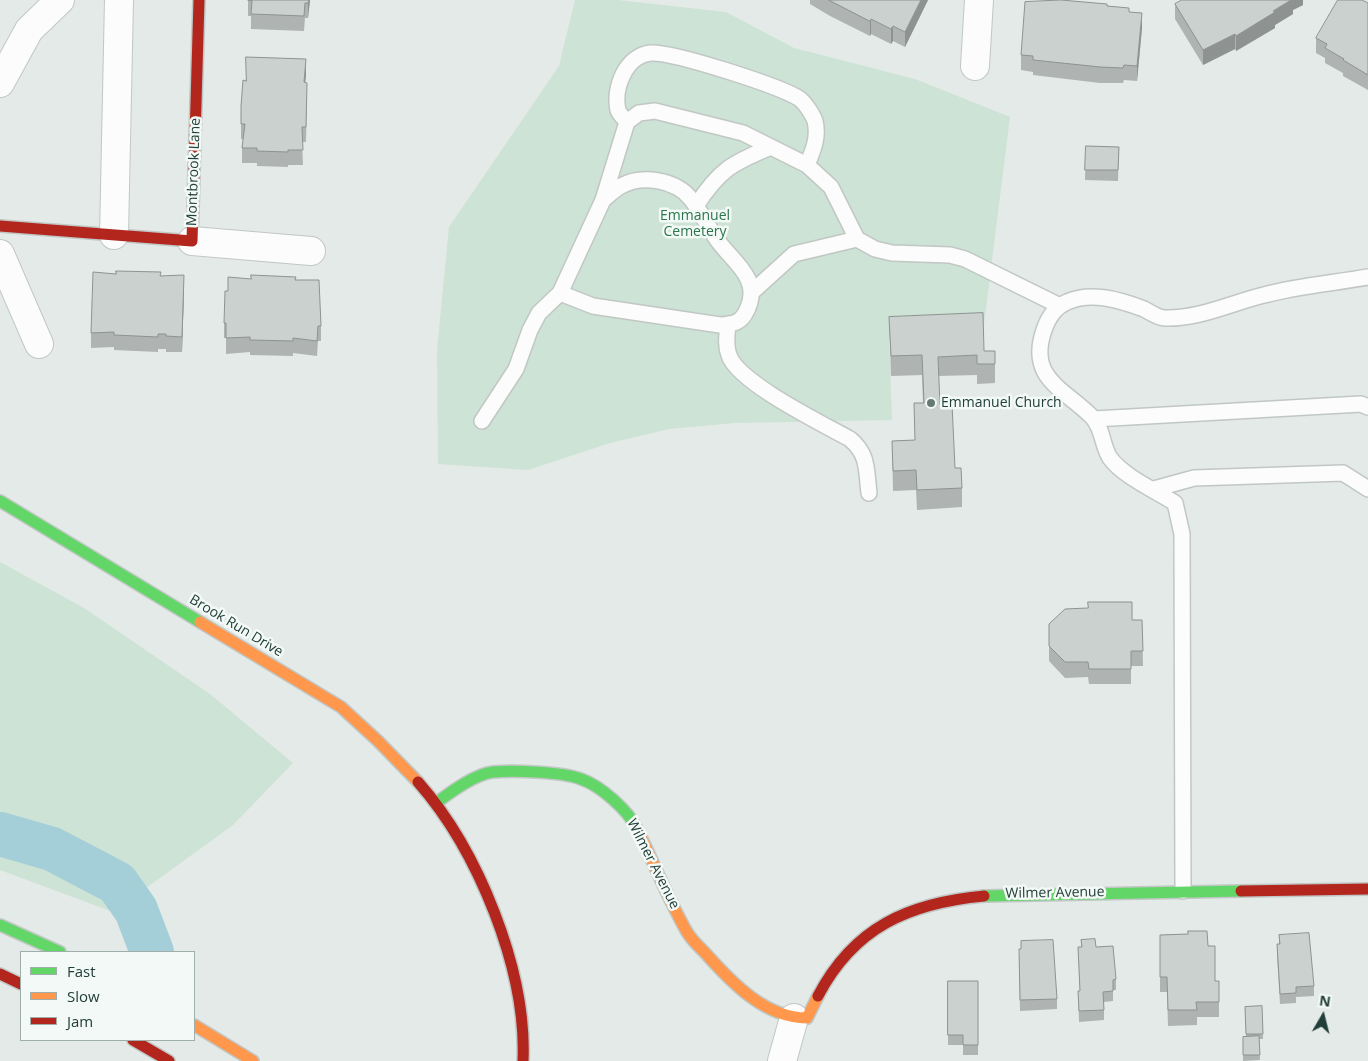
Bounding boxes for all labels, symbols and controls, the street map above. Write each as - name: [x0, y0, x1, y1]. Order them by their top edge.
- street label: Montbrook Lane: [184, 118, 204, 226]
- park label: Emmanuel Cemetery: [660, 208, 730, 240]
- place label: Emmanuel Church: [941, 395, 1062, 411]
- marker: Emmanuel Church: [925, 397, 937, 409]
- street label: Brook Run Drive: [186, 591, 286, 661]
- street label: Wilmer Avenue: [623, 816, 683, 912]
- street label: Wilmer Avenue: [1005, 884, 1105, 902]
- legend: [20, 951, 195, 1041]
- text: Fast: [67, 961, 96, 981]
- text: Slow: [67, 986, 100, 1006]
- text: N: [1318, 990, 1332, 1011]
- north arrow: [1298, 991, 1348, 1041]
- text: Jam: [67, 1011, 93, 1031]

